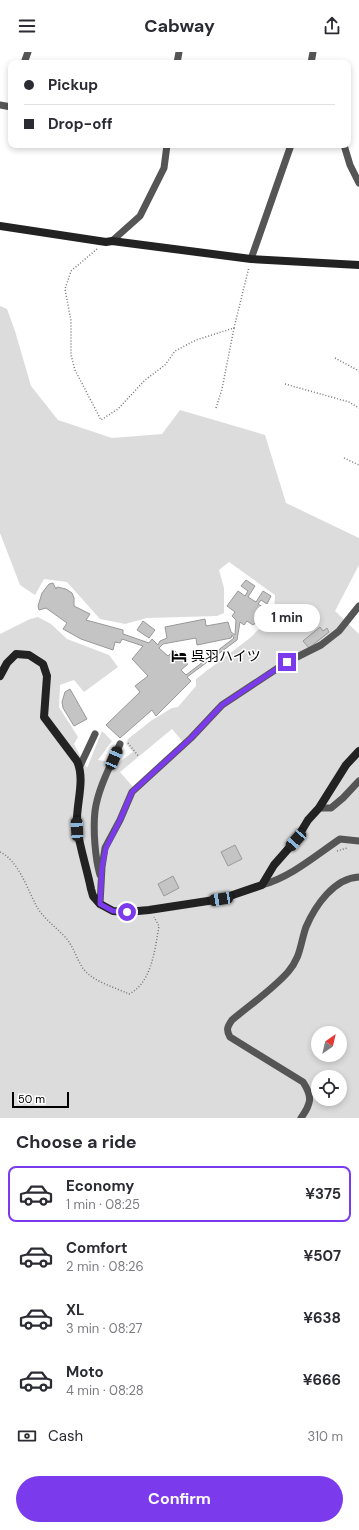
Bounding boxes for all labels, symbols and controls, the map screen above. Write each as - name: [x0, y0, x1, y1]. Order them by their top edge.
- text: Cabway: [144, 14, 215, 38]
- icon: menu: [16, 15, 38, 37]
- icon: share: [321, 15, 343, 37]
- text: Pickup: [48, 75, 98, 95]
- text: Drop-off: [48, 114, 113, 134]
- callout: 1 min: [254, 604, 320, 632]
- text: 1 min: [271, 609, 303, 626]
- hotel icon: 呉羽ハイツ: [170, 647, 188, 665]
- place label: 呉羽ハイツ: [191, 647, 261, 665]
- route end: [278, 653, 296, 671]
- car: [104, 745, 124, 771]
- car: [70, 817, 84, 841]
- car: [284, 827, 308, 853]
- car: [208, 891, 234, 907]
- route start: [118, 903, 136, 921]
- north arrow: [311, 1026, 347, 1062]
- map controls: [311, 1026, 347, 1106]
- button: locate: [311, 1070, 347, 1106]
- scale bar: [12, 1090, 69, 1109]
- text: 50 m: [18, 1092, 45, 1106]
- text: Choose a ride: [16, 1130, 137, 1154]
- icon: car: [18, 1176, 54, 1212]
- text: Economy: [66, 1176, 134, 1196]
- text: ¥375: [305, 1184, 341, 1204]
- text: 1 min · 08:25: [66, 1196, 140, 1213]
- icon: car: [18, 1238, 54, 1274]
- text: Comfort: [66, 1238, 127, 1258]
- text: ¥507: [303, 1246, 341, 1266]
- text: 2 min · 08:26: [66, 1258, 144, 1275]
- icon: car: [18, 1300, 54, 1336]
- text: XL: [66, 1300, 84, 1320]
- text: ¥638: [303, 1308, 341, 1328]
- text: 3 min · 08:27: [66, 1320, 142, 1337]
- icon: car: [18, 1362, 54, 1398]
- text: Moto: [66, 1362, 104, 1382]
- text: ¥666: [303, 1370, 341, 1390]
- text: 4 min · 08:28: [66, 1382, 144, 1399]
- icon: cash: [16, 1425, 38, 1447]
- text: Cash: [48, 1426, 83, 1446]
- text: 310 m: [308, 1428, 343, 1445]
- button: Confirm: [16, 1476, 343, 1522]

